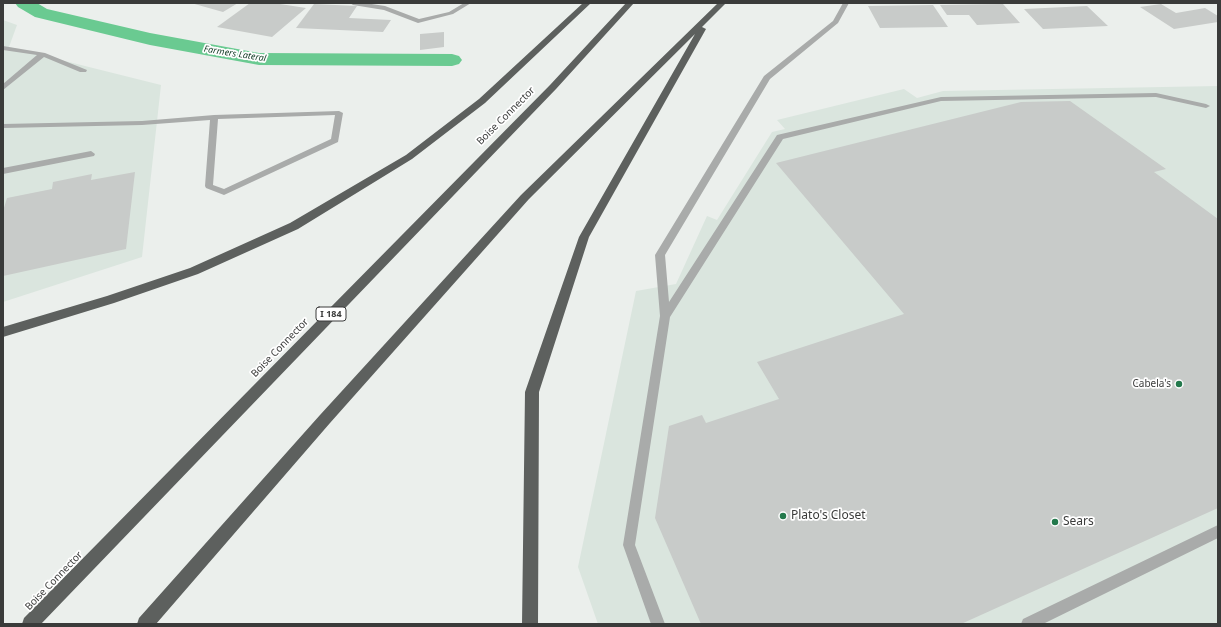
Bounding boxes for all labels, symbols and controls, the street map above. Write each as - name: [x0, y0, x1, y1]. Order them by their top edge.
- water label: Farmers Lateral: [203, 44, 267, 64]
- street label: Boise Connector: [474, 84, 538, 148]
- road number: I 184: [316, 307, 346, 321]
- street label: Boise Connector: [249, 316, 311, 380]
- place label: Cabela's: [1132, 378, 1171, 390]
- marker: Cabela's: [1174, 379, 1184, 389]
- place label: Plato's Closet: [791, 509, 866, 523]
- marker: Plato's Closet: [778, 511, 788, 521]
- place label: Sears: [1063, 515, 1094, 529]
- marker: Sears: [1050, 517, 1060, 527]
- street label: Boise Connector: [23, 549, 85, 613]

